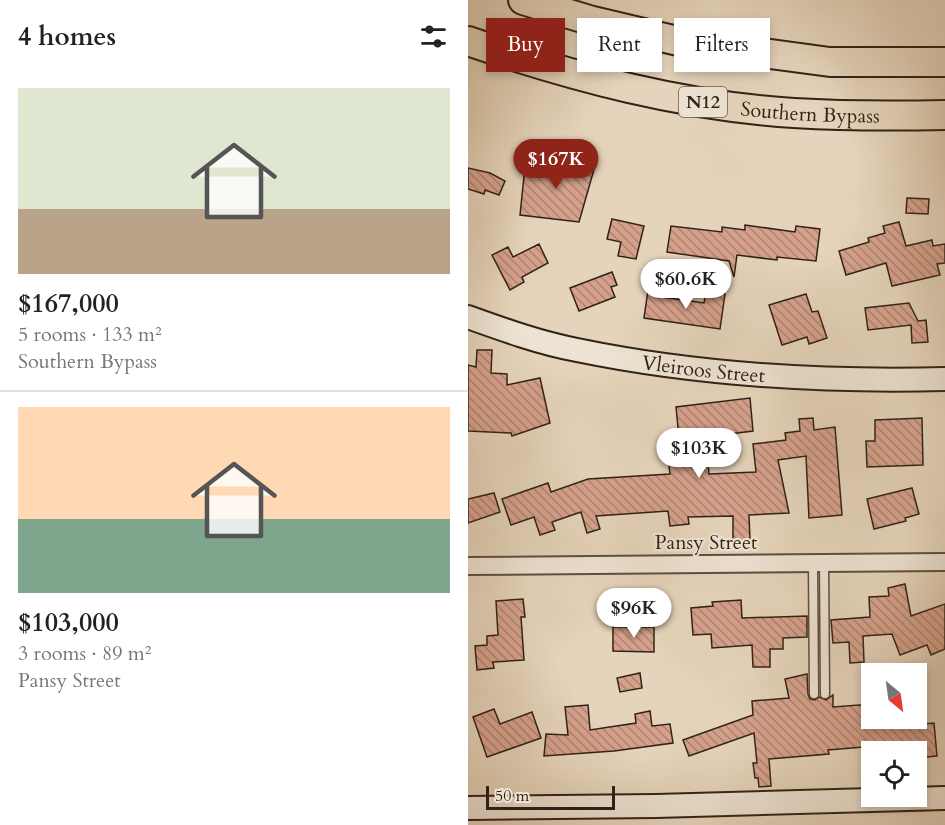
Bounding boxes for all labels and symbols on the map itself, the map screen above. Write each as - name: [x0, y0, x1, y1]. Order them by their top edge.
- road number: N12: [679, 87, 727, 117]
- street label: Southern Bypass: [739, 95, 880, 129]
- pin: $167K: [514, 139, 598, 190]
- pin: $60.6K: [637, 259, 735, 310]
- street label: Vleiroos Street: [640, 348, 767, 389]
- pin: $103K: [657, 428, 741, 479]
- street label: Pansy Street: [655, 529, 758, 556]
- pin: $96K: [598, 588, 670, 639]
- north arrow: [861, 663, 927, 729]
- scale bar: [486, 783, 615, 810]

